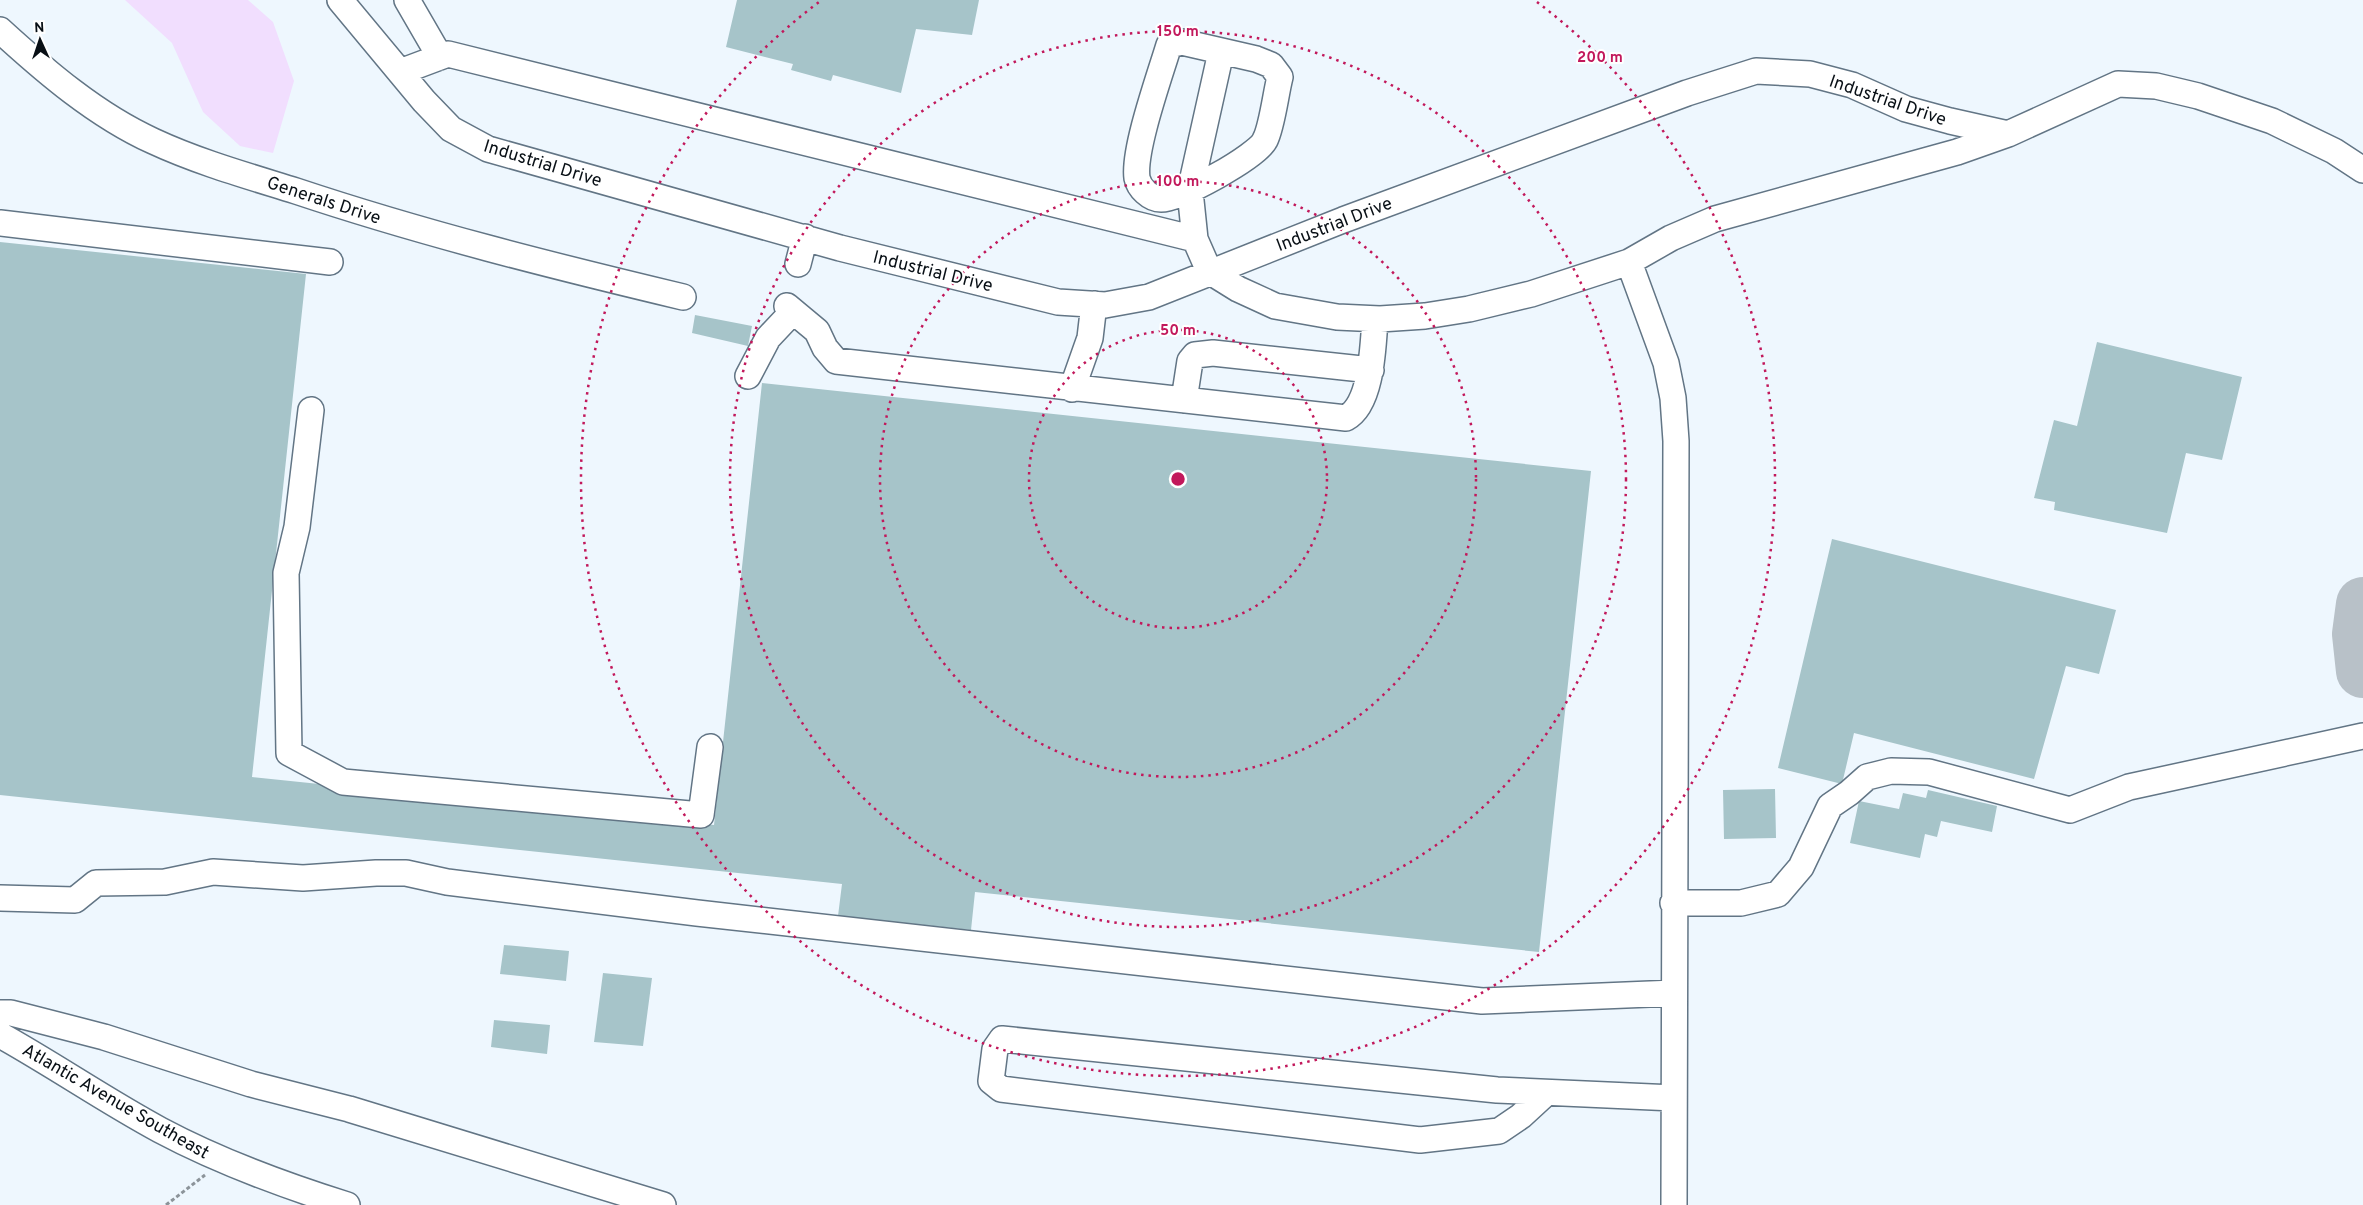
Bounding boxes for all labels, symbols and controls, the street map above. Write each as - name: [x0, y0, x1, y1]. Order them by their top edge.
- north arrow: [15, 15, 65, 65]
- text: N: [34, 20, 45, 37]
- text: 150 m: [1157, 23, 1199, 42]
- text: 200 m: [1577, 49, 1623, 68]
- street label: Industrial Drive: [1826, 71, 1949, 132]
- street label: Industrial Drive: [481, 136, 605, 193]
- street label: Generals Drive: [264, 172, 384, 231]
- text: 100 m: [1157, 173, 1199, 192]
- street label: Industrial Drive: [1273, 193, 1396, 258]
- street label: Industrial Drive: [870, 246, 995, 298]
- text: 50 m: [1160, 322, 1196, 341]
- centre of rings: [1169, 470, 1187, 488]
- street label: Atlantic Avenue Southeast: [18, 1039, 213, 1165]

